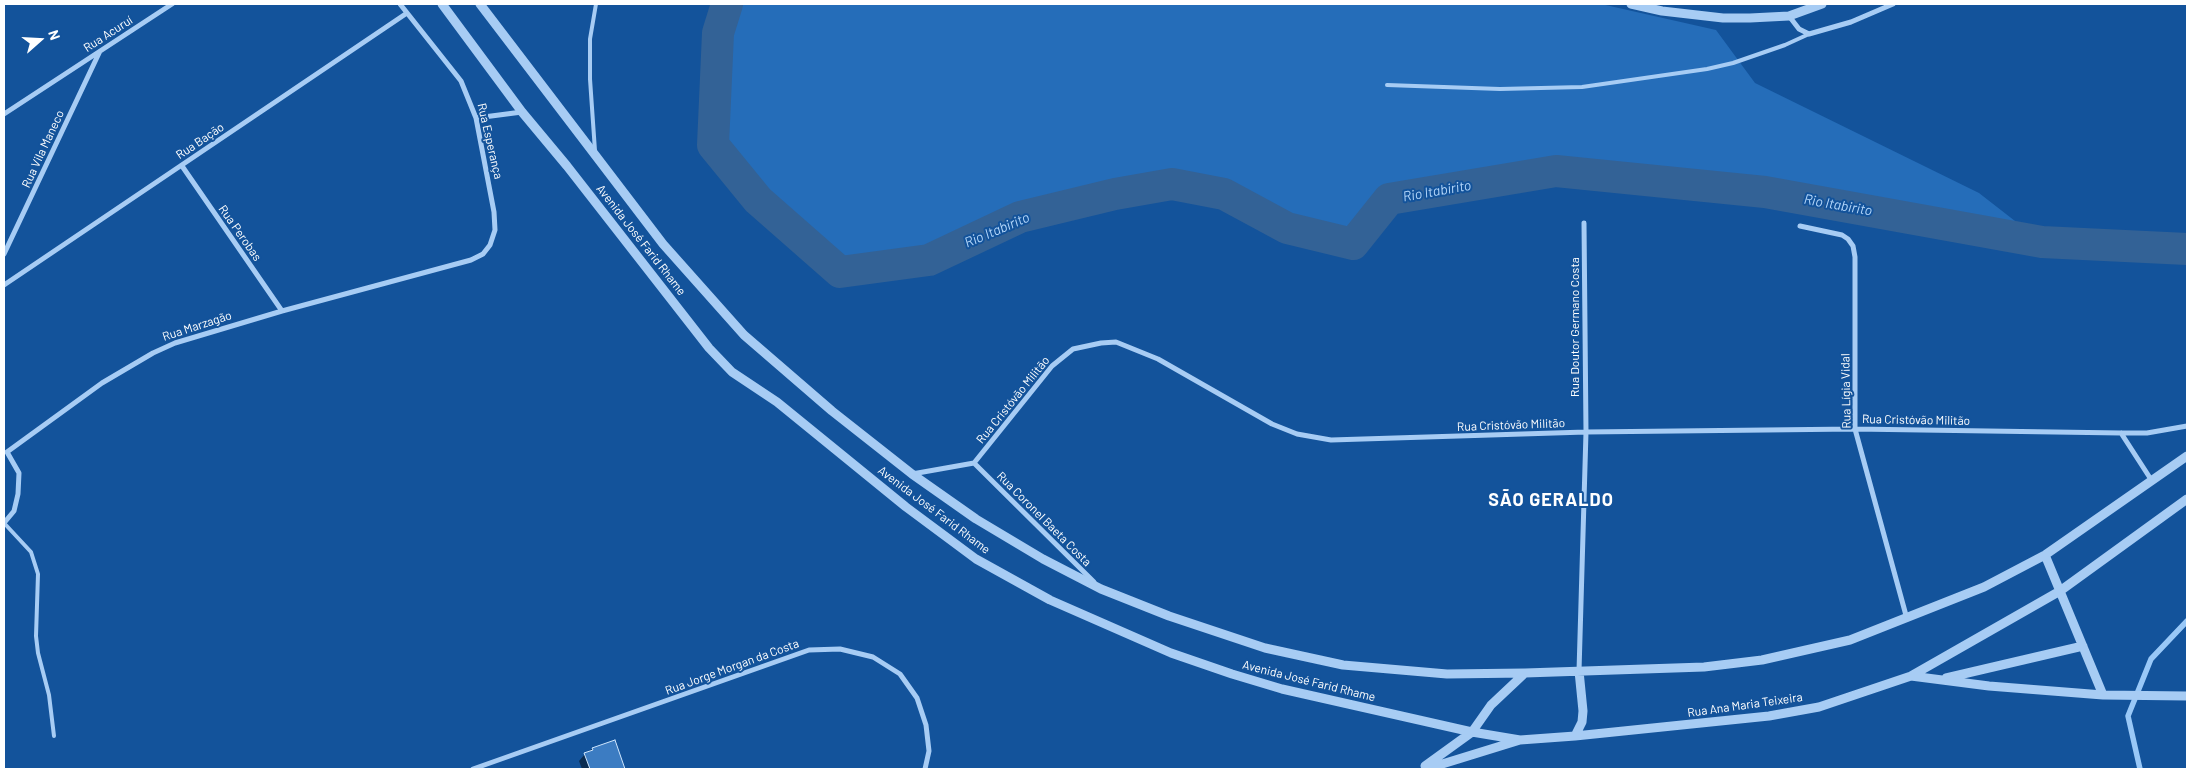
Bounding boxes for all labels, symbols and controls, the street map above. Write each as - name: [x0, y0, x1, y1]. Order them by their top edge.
- street label: Rua Acuruí: [81, 13, 135, 55]
- north arrow: [15, 15, 65, 65]
- text: N: [45, 28, 64, 42]
- street label: Rua Esperança: [474, 102, 506, 180]
- street label: Rua Vila Maneco: [19, 108, 67, 190]
- street label: Rua Bação: [173, 120, 227, 162]
- water label: Rio Itabirito: [1402, 177, 1472, 205]
- street label: Avenida José Farid Rhame: [593, 182, 689, 298]
- water label: Rio Itabirito: [1803, 191, 1873, 219]
- street label: Rua Perobas: [215, 202, 265, 264]
- water label: Rio Itabirito: [962, 209, 1032, 251]
- street label: Rua Doutor Germano Costa: [1568, 257, 1582, 397]
- street label: Rua Marzagão: [161, 308, 233, 344]
- street label: Rua Cristóvão Militão: [973, 353, 1053, 447]
- street label: Rua Lígia Vidal: [1838, 353, 1854, 429]
- street label: Rua Cristóvão Militão: [1862, 412, 1970, 428]
- street label: Rua Cristóvão Militão: [1457, 416, 1565, 434]
- street label: Avenida José Farid Rhame: [875, 463, 993, 557]
- street label: Rua Coronel Baeta Costa: [994, 469, 1094, 569]
- district label: SÃO GERALDO: [1487, 489, 1615, 511]
- street label: Rua Jorge Morgan da Costa: [663, 636, 801, 698]
- street label: Avenida José Farid Rhame: [1241, 657, 1377, 705]
- street label: Rua Ana Maria Teixeira: [1687, 690, 1803, 720]

